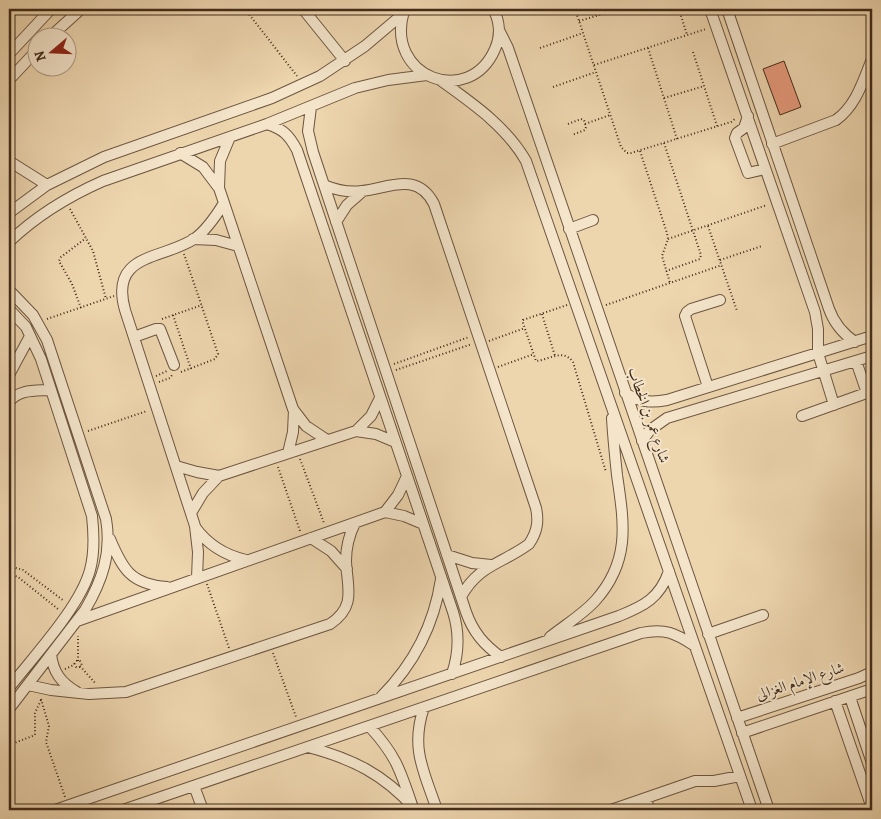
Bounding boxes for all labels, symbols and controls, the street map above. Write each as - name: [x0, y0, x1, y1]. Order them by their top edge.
- north arrow: [28, 28, 78, 78]
- text: N: [30, 48, 51, 64]
- street label: شارع عمر بن الخطاب: [620, 364, 675, 467]
- street label: شارع الإمام الغزالى: [753, 657, 848, 707]

